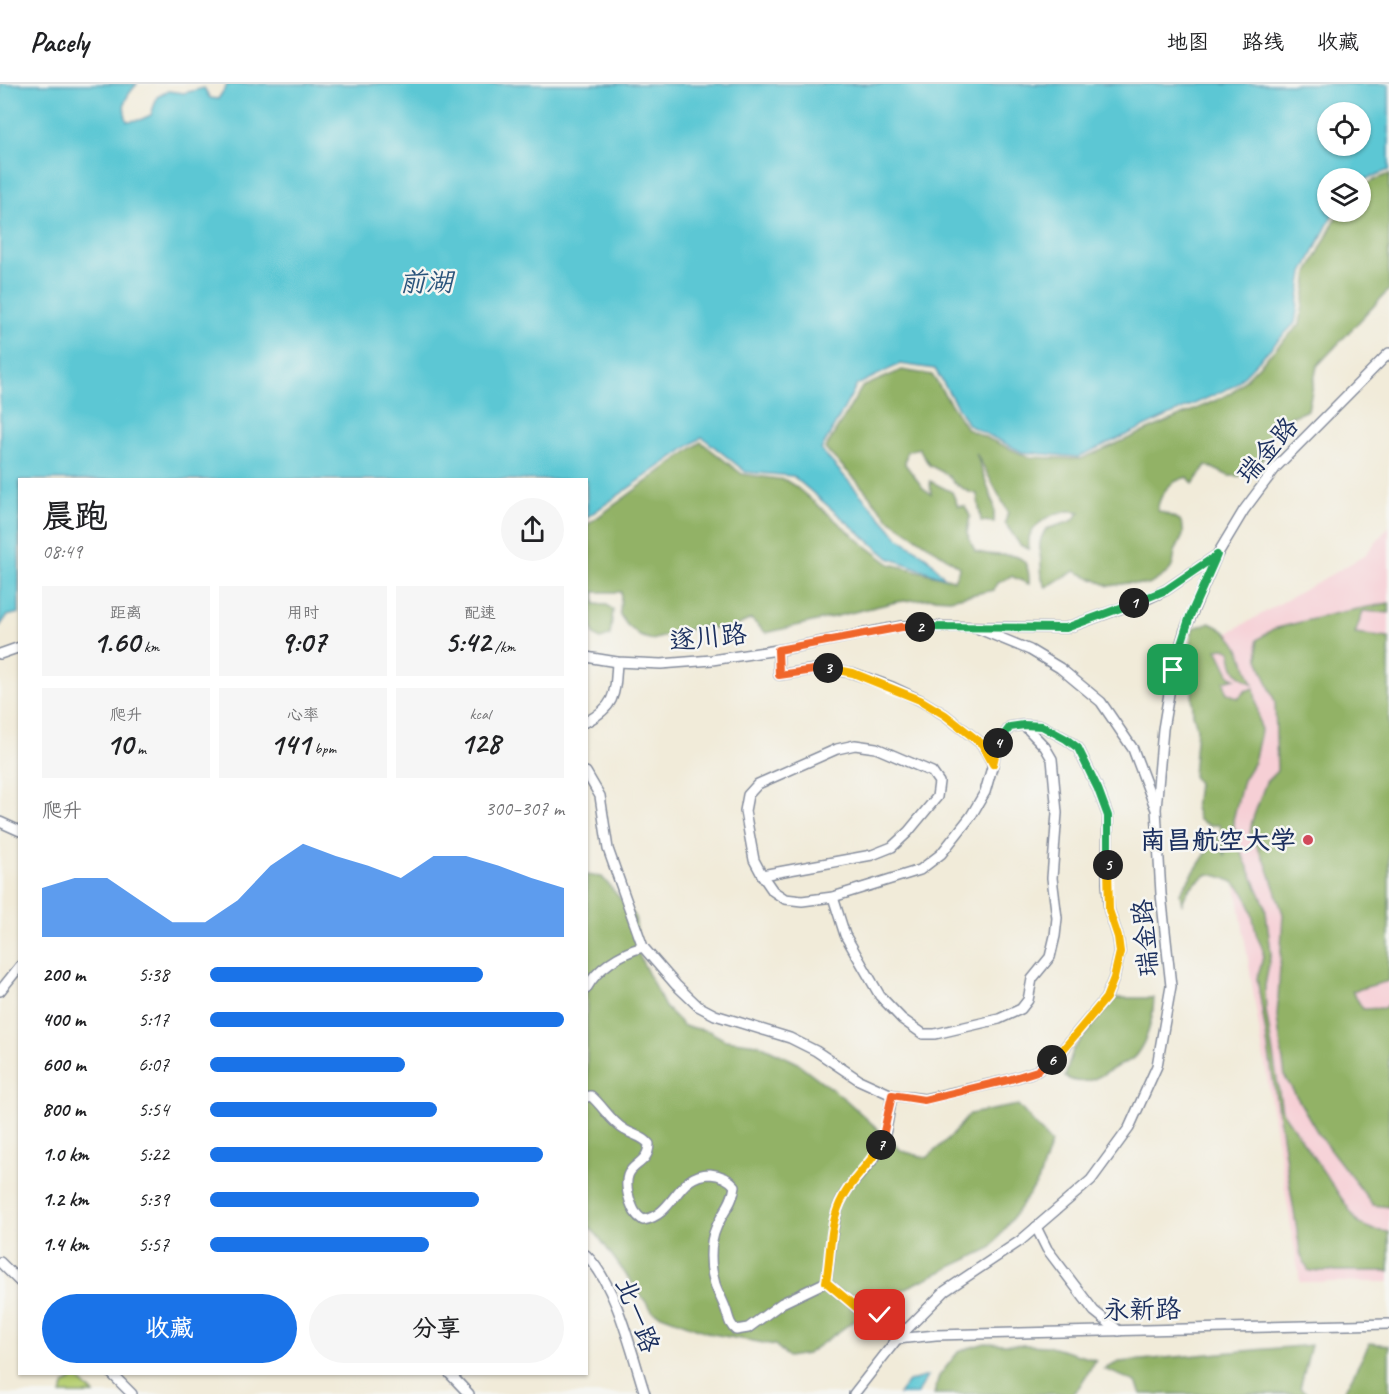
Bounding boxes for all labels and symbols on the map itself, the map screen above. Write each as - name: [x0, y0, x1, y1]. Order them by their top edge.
- water label: 前湖: [399, 265, 456, 299]
- street label: 瑞金路: [1229, 410, 1305, 491]
- pin: 1: [1119, 588, 1149, 618]
- pin: 2: [905, 612, 935, 642]
- street label: 遂川路: [668, 617, 749, 658]
- pin: [1147, 644, 1198, 695]
- pin: 3: [813, 653, 843, 683]
- pin: 4: [983, 728, 1013, 758]
- place label: 南昌航空大学: [1140, 824, 1296, 857]
- marker: 南昌航空大学: [1301, 833, 1315, 847]
- pin: 5: [1093, 850, 1123, 880]
- street label: 瑞金路: [1126, 898, 1165, 978]
- pin: 6: [1037, 1045, 1067, 1075]
- pin: 7: [866, 1130, 896, 1160]
- street label: 北一路: [608, 1273, 667, 1358]
- pin: [854, 1289, 905, 1340]
- street label: 永新路: [1103, 1292, 1181, 1327]

